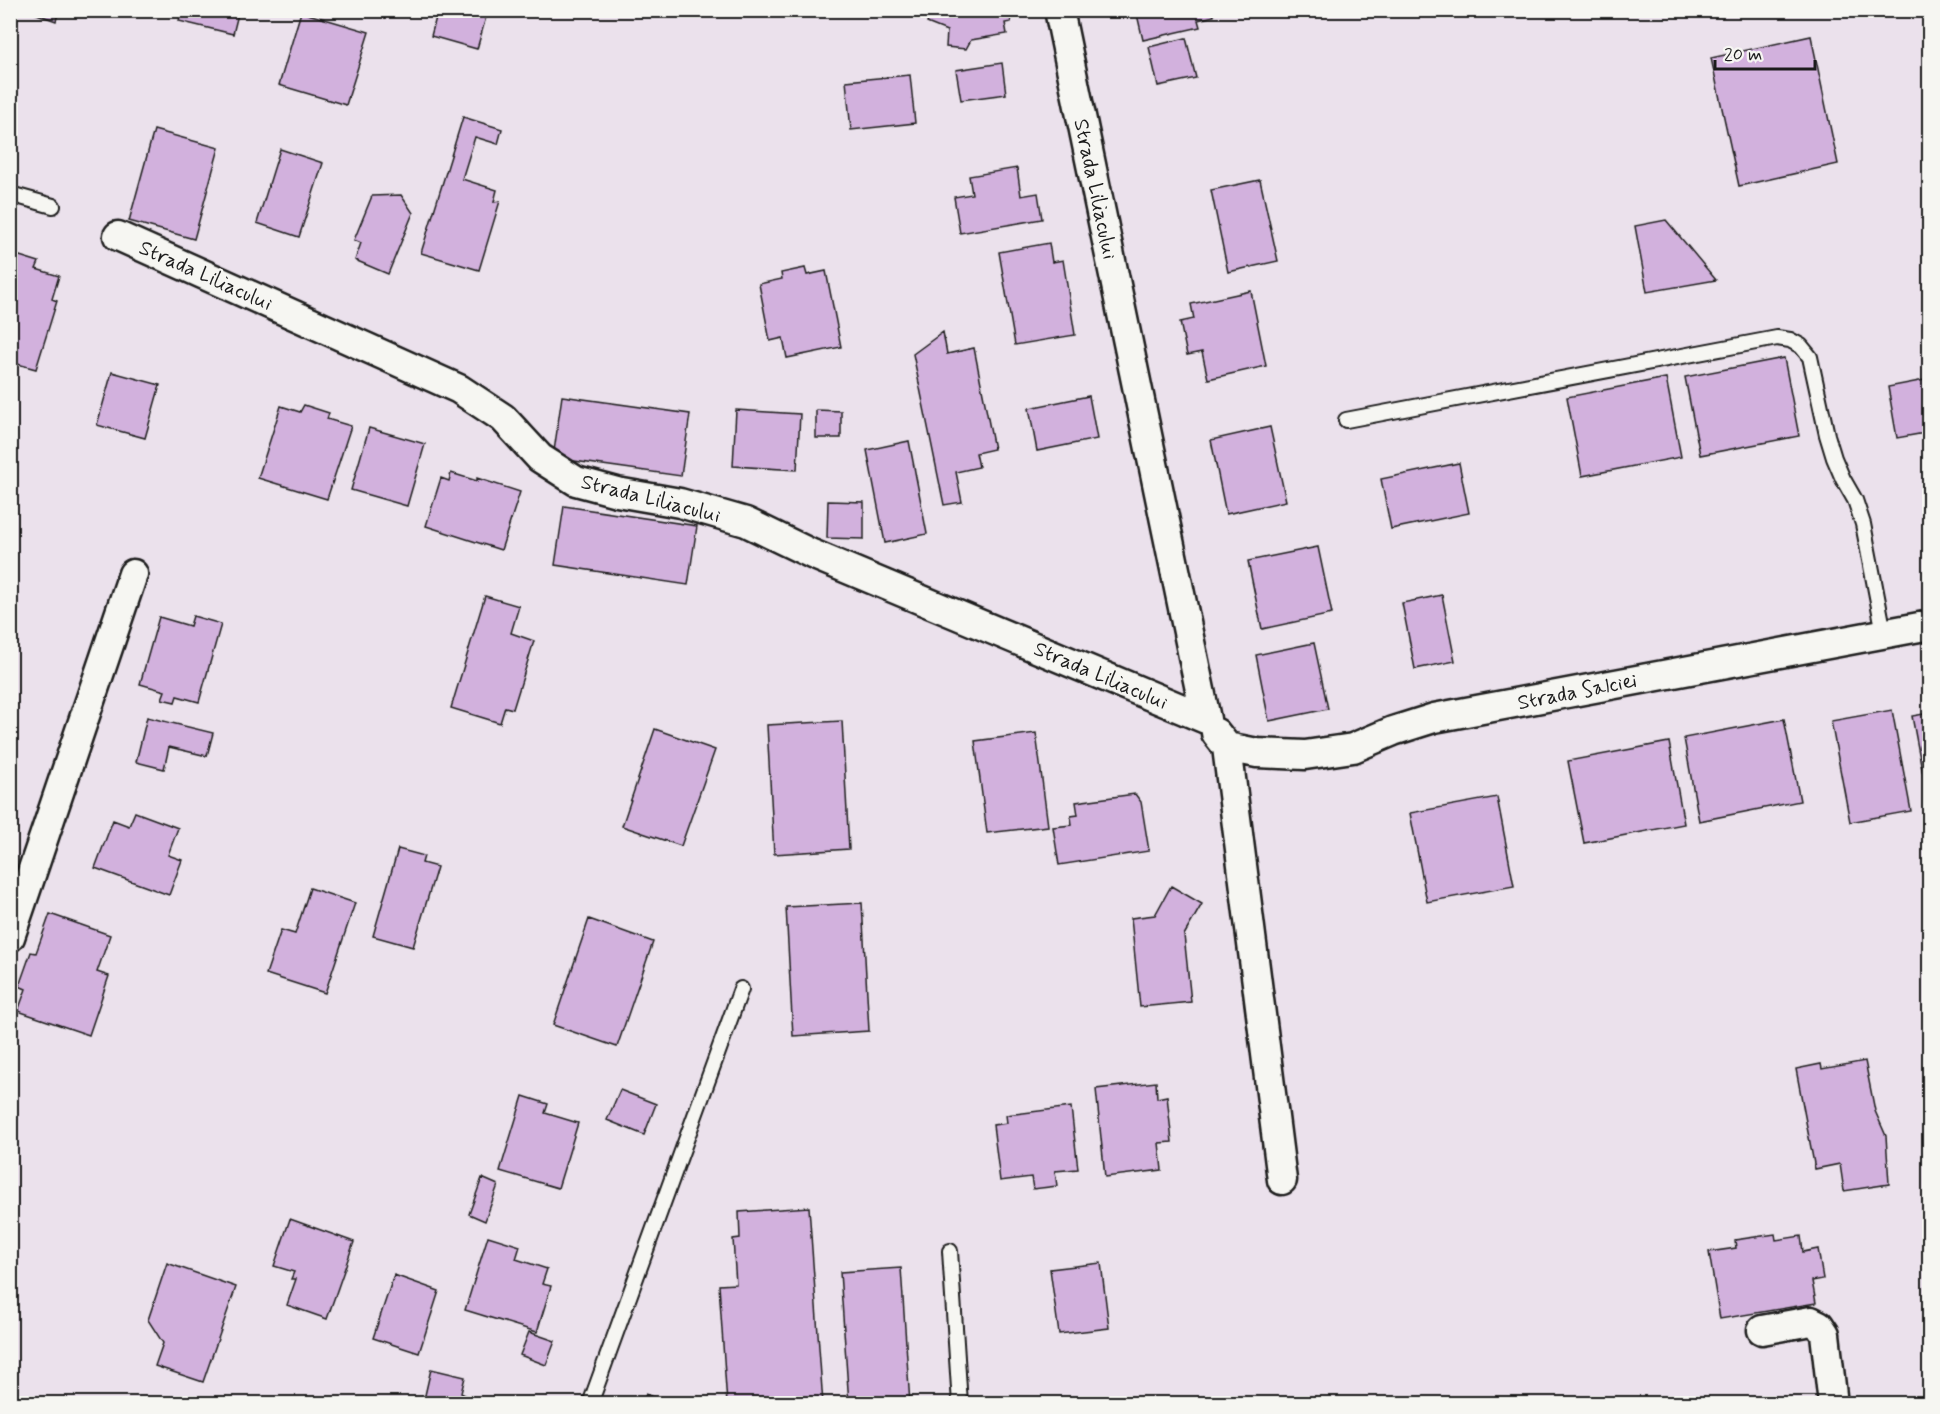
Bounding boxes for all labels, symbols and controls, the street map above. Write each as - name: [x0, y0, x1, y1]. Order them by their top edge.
- scale bar: [1715, 33, 1816, 71]
- text: 20 m: [1724, 43, 1762, 67]
- street label: Strada Liliacului: [1066, 116, 1124, 262]
- street label: Strada Liliacului: [135, 234, 277, 318]
- street label: Strada Liliacului: [578, 468, 724, 530]
- street label: Strada Liliacului: [1029, 635, 1172, 717]
- street label: Strada Salciei: [1515, 667, 1639, 717]

